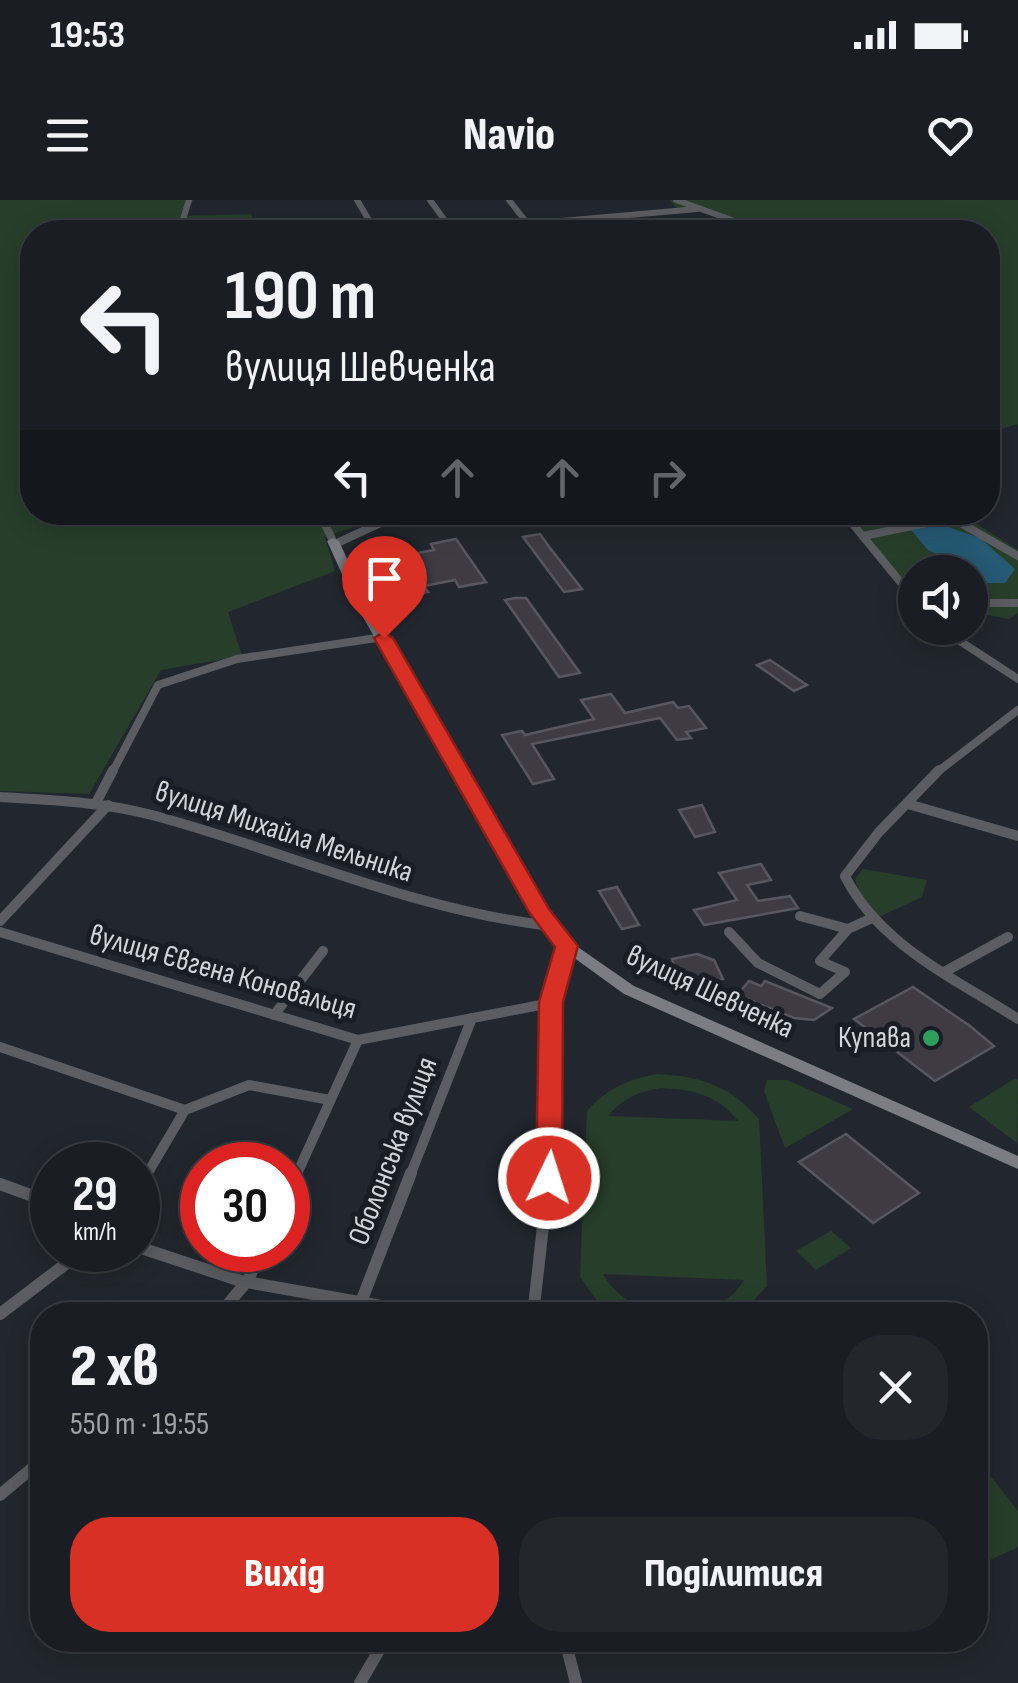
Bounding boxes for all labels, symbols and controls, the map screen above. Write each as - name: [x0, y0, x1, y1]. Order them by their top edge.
- text: 19:53: [50, 13, 125, 58]
- icon: menu: [40, 108, 95, 163]
- text: Navio: [463, 108, 555, 163]
- icon: heart: [923, 108, 978, 163]
- text: 190 m: [225, 255, 376, 339]
- icon: left: [60, 260, 190, 390]
- text: вулиця Шевченка: [225, 340, 496, 395]
- icon: left: [325, 450, 380, 505]
- icon: ahead: [430, 450, 485, 505]
- icon: ahead: [535, 450, 590, 505]
- icon: right: [640, 450, 695, 505]
- pin: [342, 536, 427, 639]
- icon: arrive: [357, 551, 412, 606]
- map controls: [898, 555, 988, 645]
- button: sound: [898, 555, 988, 645]
- street label: вулиця Михайла Мельника: [151, 773, 417, 891]
- street label: вулиця Євгена Коновальця: [86, 917, 360, 1027]
- street label: вулиця Шевченка: [621, 938, 799, 1046]
- place label: Купава: [838, 1020, 911, 1056]
- marker: Купава: [920, 1027, 942, 1049]
- street label: Оболонська вулиця: [341, 1052, 445, 1250]
- position arrow: [497, 1126, 601, 1230]
- speed limit sign: 30: [180, 1142, 310, 1272]
- text: 29: [72, 1165, 118, 1225]
- text: km/h: [73, 1217, 117, 1248]
- text: 2 хв: [70, 1331, 159, 1403]
- button: close: [843, 1335, 948, 1440]
- text: 550 m · 19:55: [70, 1405, 209, 1444]
- button: Вихід: [70, 1517, 499, 1632]
- button: Поділитися: [519, 1517, 948, 1632]

